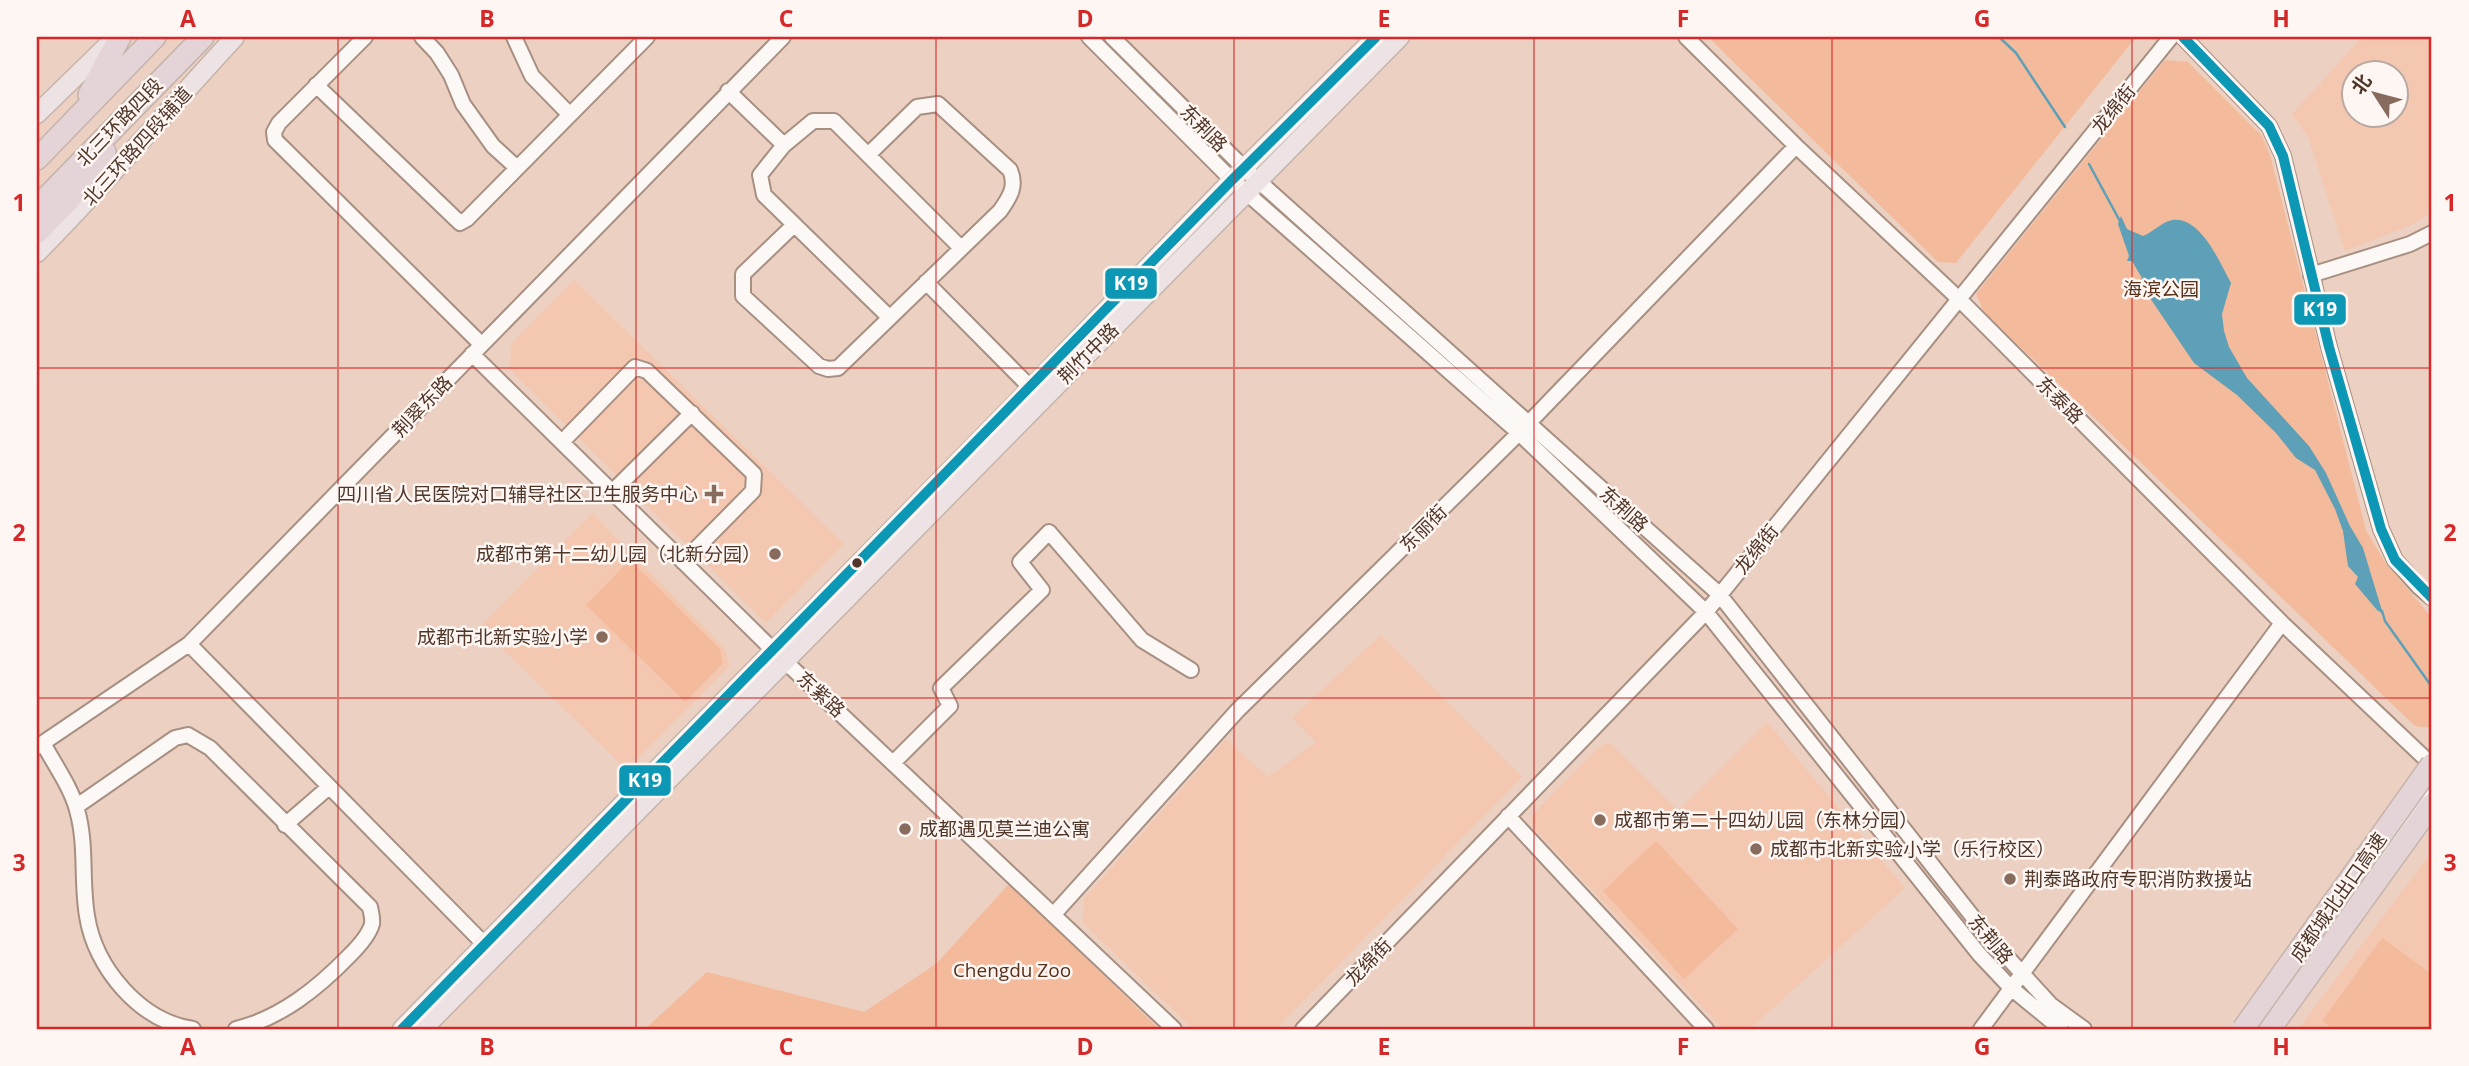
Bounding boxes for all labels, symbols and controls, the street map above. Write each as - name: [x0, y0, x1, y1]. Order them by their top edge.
- text: A: [180, 2, 196, 34]
- text: B: [479, 2, 495, 34]
- text: C: [779, 2, 793, 34]
- text: D: [1076, 2, 1094, 34]
- text: E: [1378, 2, 1390, 34]
- text: F: [1677, 2, 1689, 34]
- text: G: [1974, 2, 1990, 34]
- text: H: [2272, 2, 2290, 34]
- north arrow: [2340, 60, 2410, 130]
- text: 北: [2345, 69, 2377, 99]
- street label: 北三环路四段: [70, 72, 168, 172]
- street label: 龙绵街: [2085, 79, 2141, 139]
- street label: 北三环路四段辅道: [76, 81, 198, 211]
- street label: 东荆路: [1175, 99, 1233, 157]
- text: 1: [12, 186, 26, 218]
- text: 1: [2443, 186, 2457, 218]
- line badge: K19: [1104, 267, 1158, 300]
- text: K19: [1114, 270, 1148, 296]
- park label: 海滨公园: [2123, 276, 2199, 302]
- line badge: K19: [2293, 293, 2347, 326]
- text: K19: [2303, 296, 2337, 322]
- street label: 荆竹中路: [1052, 317, 1124, 389]
- street label: 荆翠东路: [386, 370, 458, 442]
- street label: 东泰路: [2031, 371, 2089, 429]
- street label: 东荆路: [1594, 480, 1654, 538]
- place label: 四川省人民医院对口辅导社区卫生服务中心: [337, 481, 698, 507]
- marker: 四川省人民医院对口辅导社区卫生服务中心: [704, 484, 724, 504]
- street label: 东丽街: [1394, 499, 1452, 557]
- text: 2: [12, 516, 26, 548]
- text: 2: [2443, 516, 2457, 548]
- street label: 龙绵街: [1728, 519, 1784, 579]
- place label: 成都市第十二幼儿园（北新分园）: [476, 541, 761, 567]
- marker: 成都市第十二幼儿园（北新分园）: [767, 546, 783, 562]
- unlabelled marker: [850, 556, 864, 570]
- place label: 成都市北新实验小学: [417, 624, 588, 650]
- marker: 成都市北新实验小学: [594, 629, 610, 645]
- street label: 东紫路: [791, 665, 851, 723]
- line badge: K19: [618, 764, 672, 797]
- text: K19: [628, 767, 662, 793]
- place label: 成都市第二十四幼儿园（东林分园）: [1614, 807, 1918, 833]
- marker: 成都市第二十四幼儿园（东林分园）: [1592, 812, 1608, 828]
- place label: 成都遇见莫兰迪公寓: [919, 816, 1090, 842]
- marker: 成都遇见莫兰迪公寓: [897, 821, 913, 837]
- street label: 成都城北出口高速: [2284, 827, 2392, 967]
- place label: 成都市北新实验小学（乐行校区）: [1770, 836, 2055, 862]
- marker: 成都市北新实验小学（乐行校区）: [1748, 841, 1764, 857]
- text: 3: [12, 846, 26, 878]
- text: 3: [2443, 846, 2457, 878]
- place label: 荆泰路政府专职消防救援站: [2024, 866, 2252, 892]
- marker: 荆泰路政府专职消防救援站: [2002, 871, 2018, 887]
- street label: 东荆路: [1963, 909, 2019, 969]
- street label: 龙绵街: [1339, 932, 1397, 992]
- park label: Chengdu Zoo: [953, 957, 1071, 983]
- text: A: [180, 1030, 196, 1062]
- text: B: [479, 1030, 495, 1062]
- text: C: [779, 1030, 793, 1062]
- text: D: [1076, 1030, 1094, 1062]
- text: E: [1378, 1030, 1390, 1062]
- text: F: [1677, 1030, 1689, 1062]
- text: G: [1974, 1030, 1990, 1062]
- text: H: [2272, 1030, 2290, 1062]

